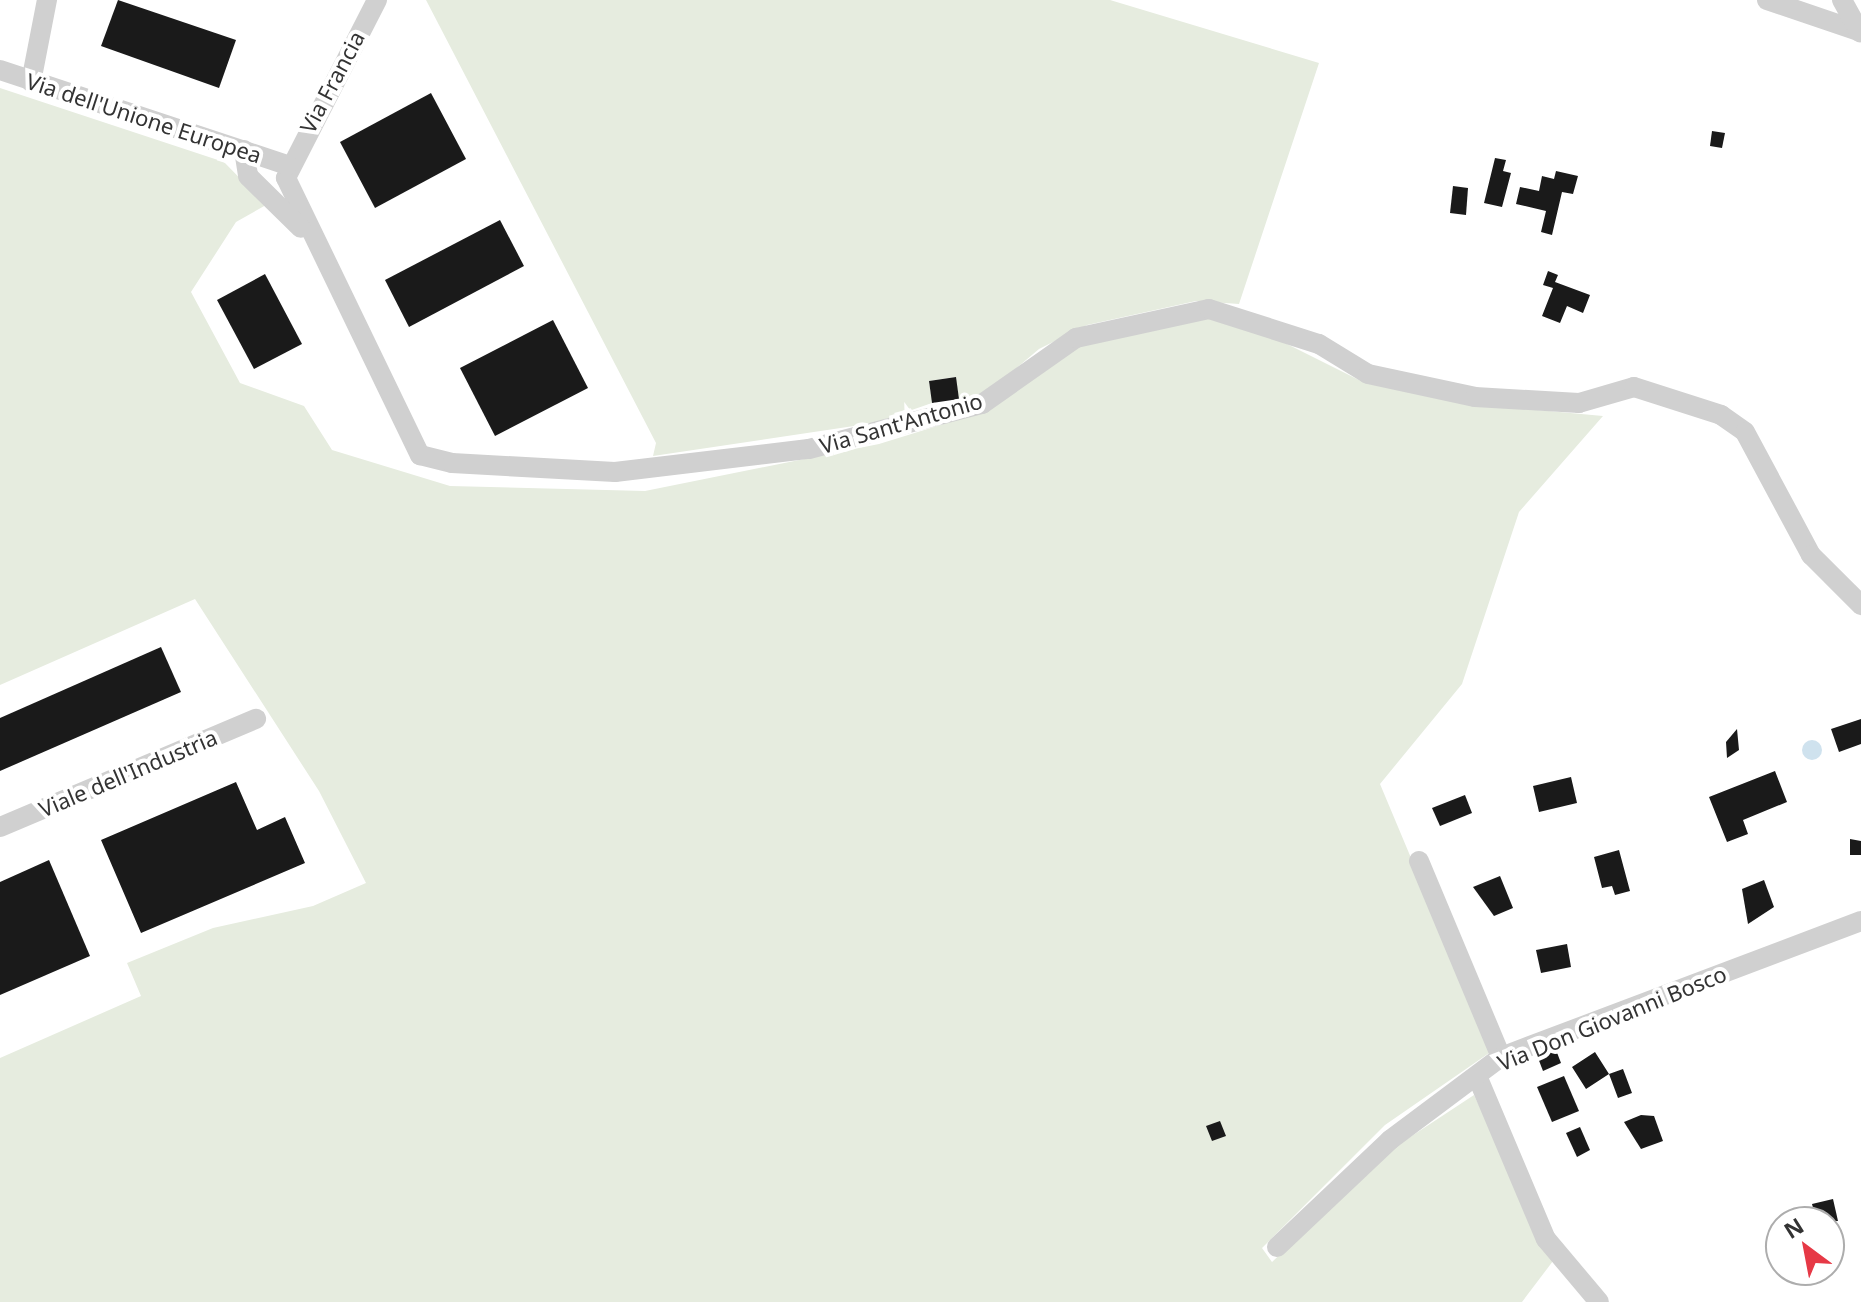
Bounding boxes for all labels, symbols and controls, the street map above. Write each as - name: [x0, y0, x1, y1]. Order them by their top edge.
- street label: Via Francia: [294, 27, 370, 137]
- street label: Via dell'Unione Europea: [23, 67, 265, 169]
- street label: Via Sant'Antonio: [817, 387, 985, 459]
- street label: Viale dell'Industria: [35, 724, 221, 822]
- street label: Via Don Giovanni Bosco: [1494, 960, 1730, 1076]
- north arrow: [1765, 1206, 1845, 1286]
- text: N: [1778, 1210, 1809, 1245]

